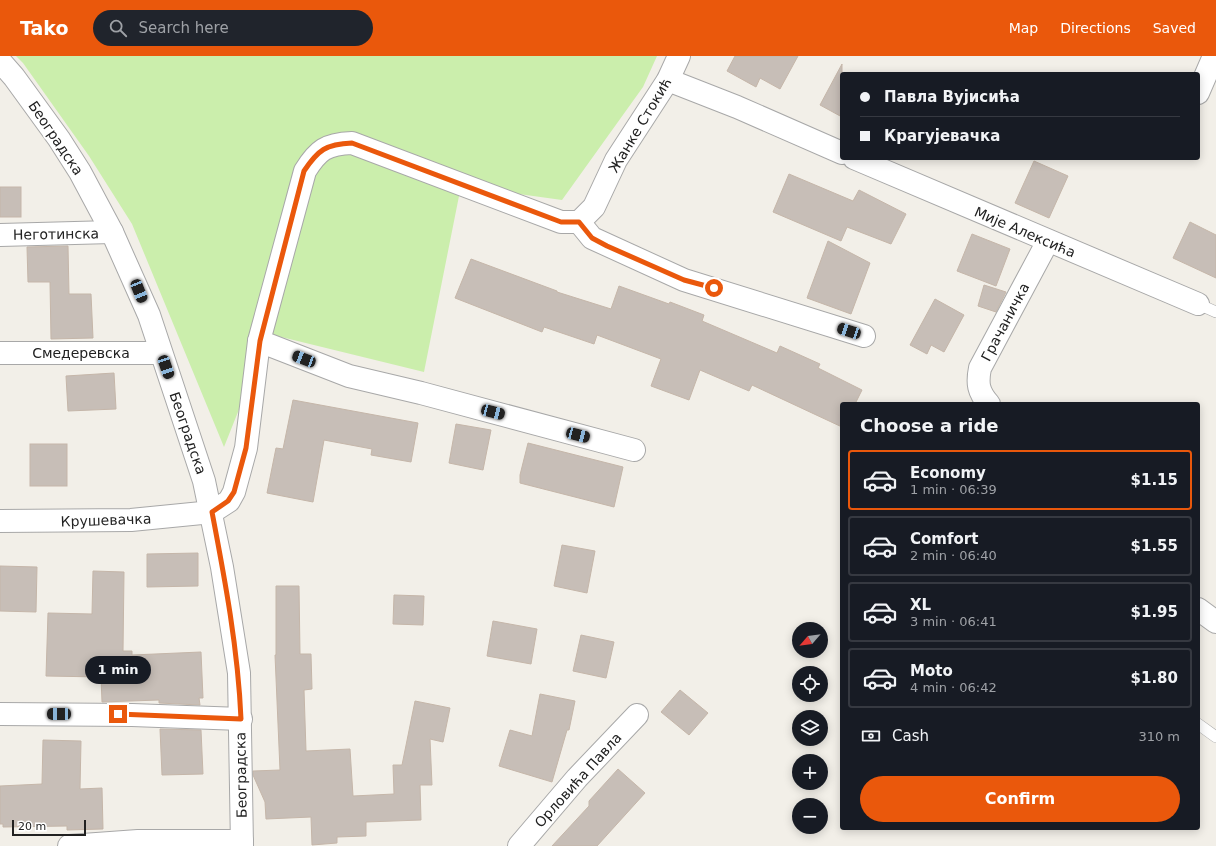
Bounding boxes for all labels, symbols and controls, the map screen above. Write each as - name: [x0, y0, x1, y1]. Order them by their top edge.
- search box: [93, 10, 373, 46]
- text: Tako: [20, 17, 69, 39]
- icon: search: [107, 17, 129, 39]
- text: Search here: [139, 19, 229, 37]
- text: Map: [1009, 20, 1038, 36]
- text: Directions: [1060, 20, 1131, 36]
- text: Saved: [1153, 20, 1196, 36]
- street label: Жанке Стокић: [605, 75, 675, 175]
- text: Павла Вујисића: [884, 88, 1020, 106]
- street label: Београдска: [25, 98, 87, 178]
- text: Крагујевачка: [884, 127, 1000, 145]
- street label: Мије Алексића: [972, 203, 1078, 261]
- street label: Неготинска: [13, 225, 99, 243]
- car: [129, 278, 149, 304]
- route start: [705, 279, 723, 297]
- street label: Грачаничка: [978, 280, 1032, 364]
- car: [836, 322, 862, 340]
- street label: Смедеревска: [32, 345, 130, 361]
- car: [291, 349, 317, 369]
- car: [156, 354, 176, 380]
- street label: Београдска: [166, 390, 210, 476]
- car: [480, 403, 506, 421]
- text: Choose a ride: [860, 415, 999, 436]
- car: [565, 426, 591, 444]
- icon: car: [862, 462, 898, 498]
- text: Economy: [910, 464, 986, 482]
- text: $1.15: [1131, 471, 1178, 489]
- text: 1 min · 06:39: [910, 482, 997, 497]
- street label: Крушевачка: [60, 510, 152, 530]
- icon: car: [862, 528, 898, 564]
- text: Comfort: [910, 530, 978, 548]
- text: $1.55: [1131, 537, 1178, 555]
- text: 2 min · 06:40: [910, 548, 997, 563]
- icon: car: [862, 594, 898, 630]
- text: XL: [910, 596, 931, 614]
- text: $1.95: [1131, 603, 1178, 621]
- text: 3 min · 06:41: [910, 614, 997, 629]
- north arrow: [792, 622, 828, 658]
- map controls: [792, 622, 828, 834]
- callout: 1 min: [85, 656, 151, 684]
- icon: car: [862, 660, 898, 696]
- text: 1 min: [98, 662, 138, 677]
- text: Moto: [910, 662, 953, 680]
- button: locate: [792, 666, 828, 702]
- text: $1.80: [1131, 669, 1178, 687]
- text: 4 min · 06:42: [910, 680, 997, 695]
- route end: [109, 705, 127, 723]
- car: [47, 708, 71, 720]
- button: layers: [792, 710, 828, 746]
- icon: cash: [860, 725, 882, 747]
- text: Cash: [892, 727, 929, 745]
- street label: Орловића Павла: [531, 729, 625, 831]
- text: 310 m: [1138, 729, 1180, 744]
- street label: Београдска: [232, 732, 250, 818]
- button: +: [792, 754, 828, 790]
- button: Confirm: [860, 776, 1180, 822]
- button: −: [792, 798, 828, 834]
- scale bar: [12, 818, 86, 837]
- text: 20 m: [18, 820, 46, 833]

